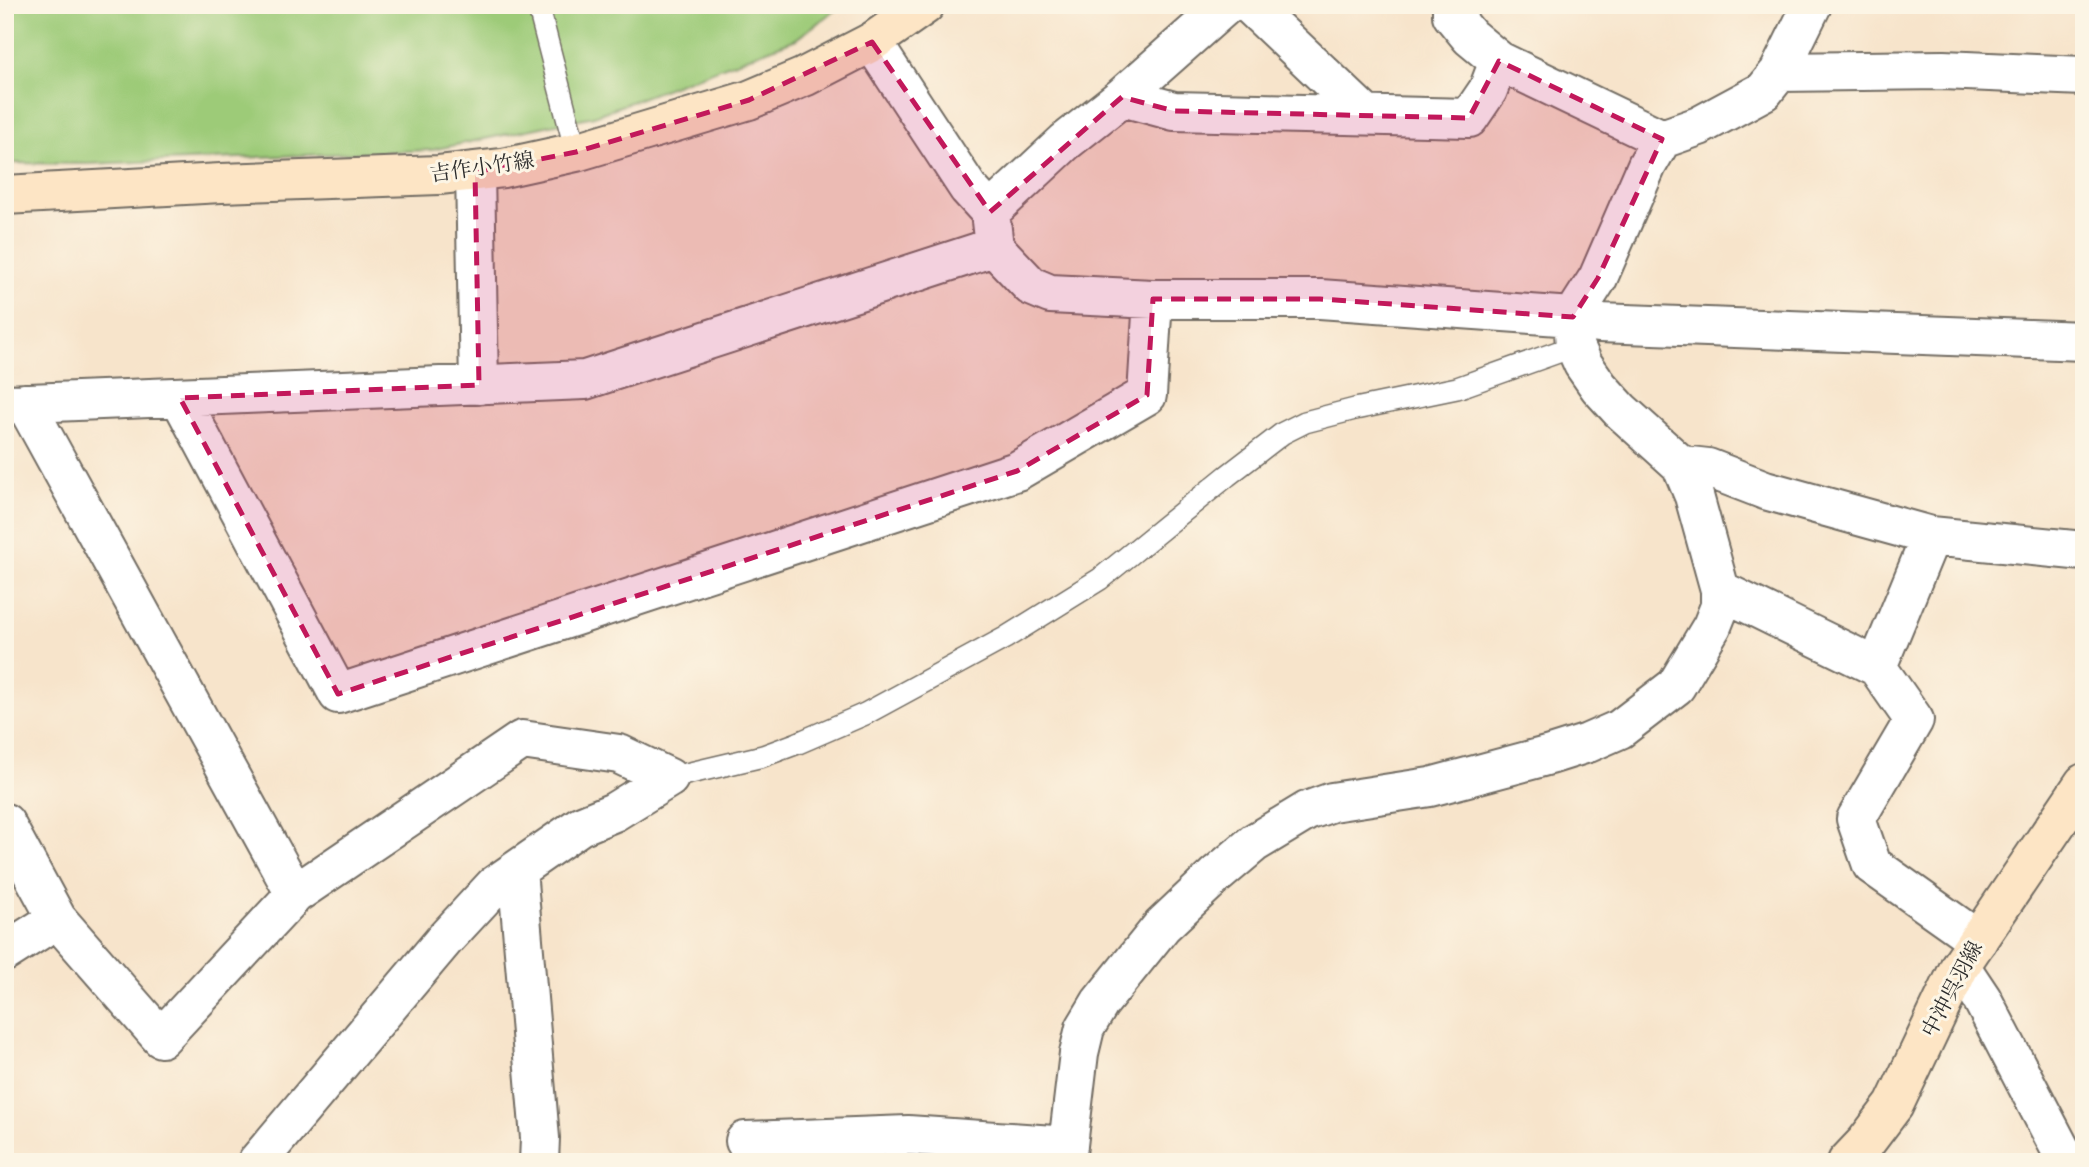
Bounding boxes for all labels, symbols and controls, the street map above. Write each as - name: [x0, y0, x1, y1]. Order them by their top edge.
- street label: 吉作小竹線: [428, 148, 536, 186]
- street label: 中沖呉羽線: [1917, 937, 1987, 1041]

